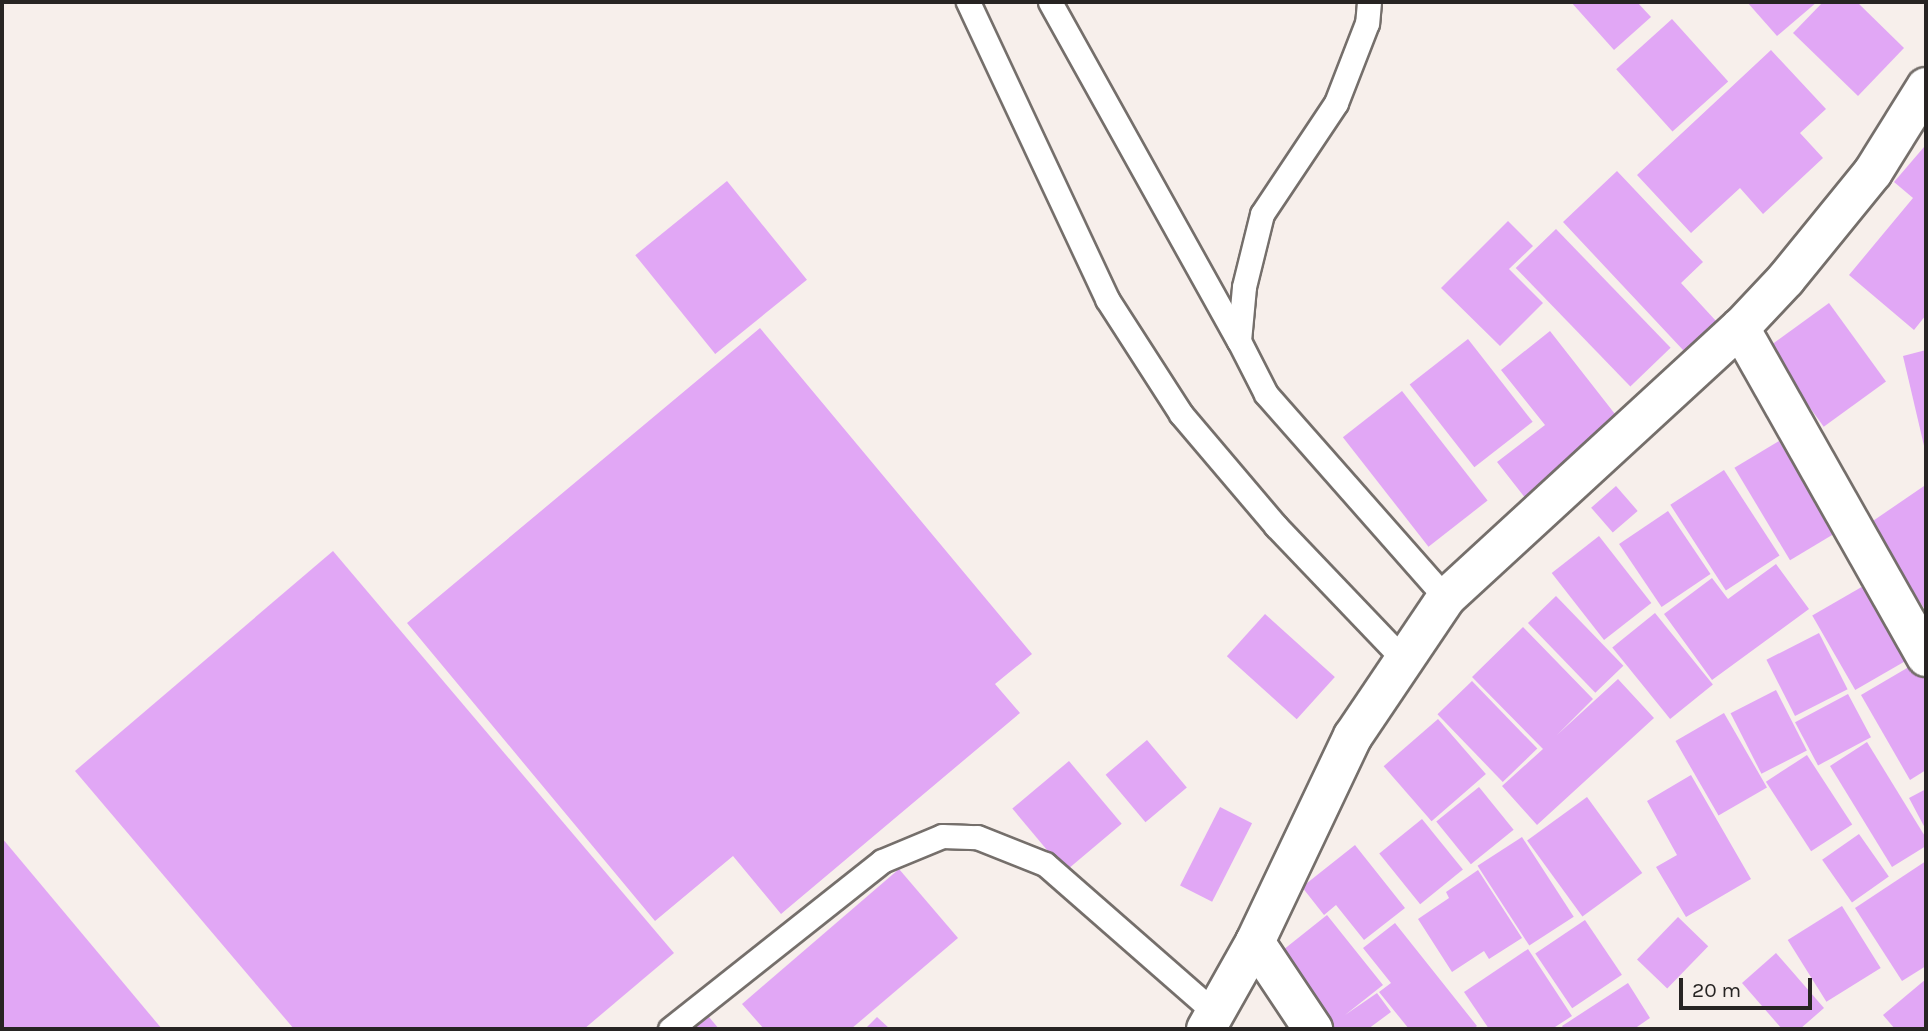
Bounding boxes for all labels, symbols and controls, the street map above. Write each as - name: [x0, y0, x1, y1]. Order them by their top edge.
- scale bar: [1683, 964, 1816, 1008]
- text: 20 m: [1692, 978, 1741, 1002]

